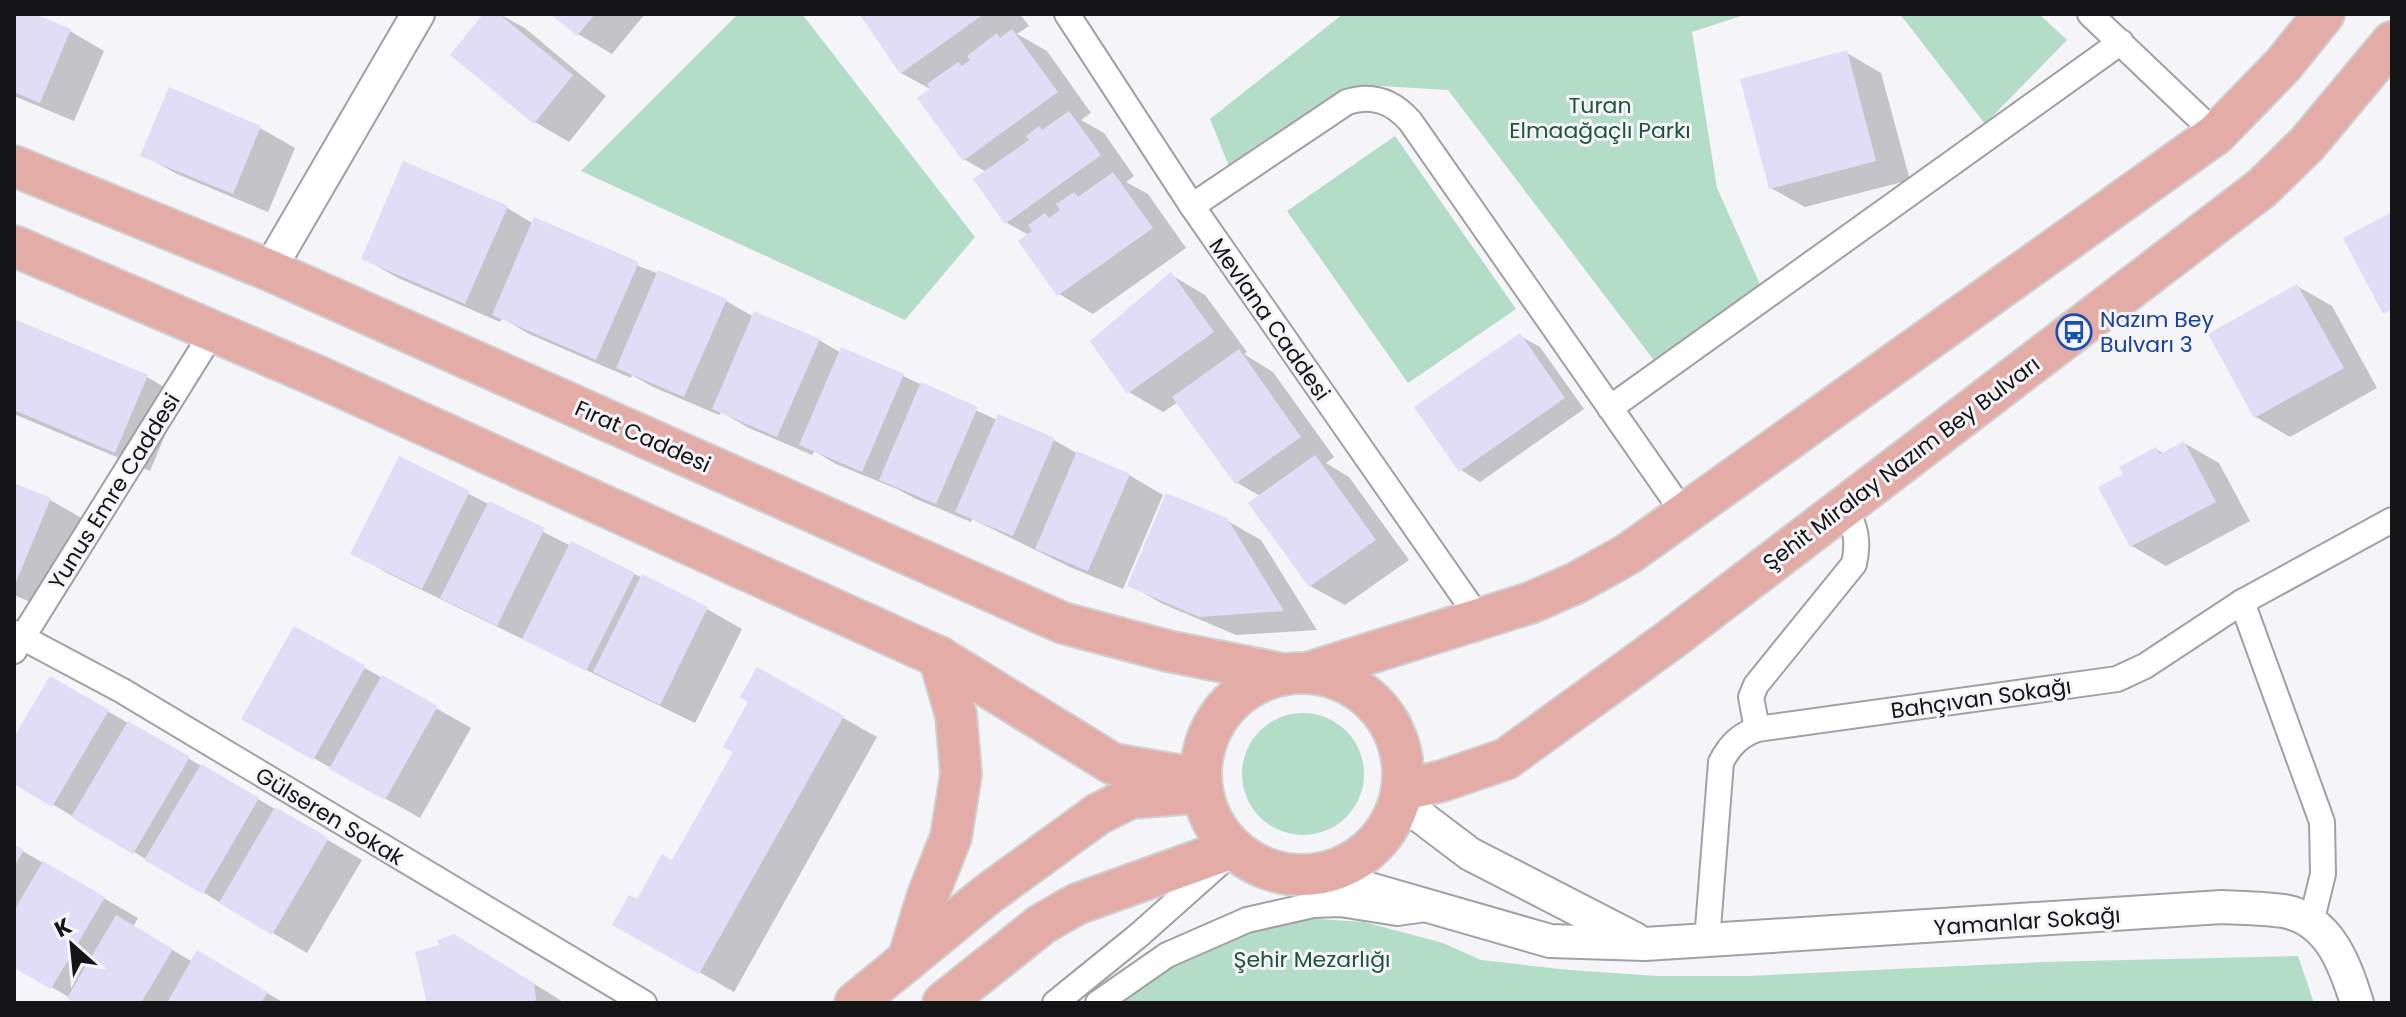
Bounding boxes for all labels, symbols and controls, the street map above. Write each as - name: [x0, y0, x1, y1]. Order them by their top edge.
- park label: Turan Elmaağaçlı Parkı: [1509, 90, 1691, 146]
- street label: Mevlana Caddesi: [1202, 232, 1337, 407]
- place label: Nazım Bey Bulvarı 3: [2100, 304, 2214, 360]
- bus stop icon: Nazım Bey Bulvarı 3: [2055, 313, 2093, 351]
- street label: Şehit Miralay Nazım Bey Bulvarı: [1756, 349, 2046, 578]
- street label: Yunus Emre Caddesi: [41, 387, 188, 595]
- street label: Fırat Caddesi: [570, 393, 716, 480]
- street label: Bahçıvan Sokağı: [1889, 670, 2073, 726]
- street label: Gülseren Sokak: [250, 760, 410, 873]
- street label: Yamanlar Sokağı: [1933, 900, 2121, 943]
- north arrow: [32, 905, 112, 985]
- text: K: [49, 910, 77, 945]
- park label: Şehir Mezarlığı: [1234, 944, 1390, 975]

